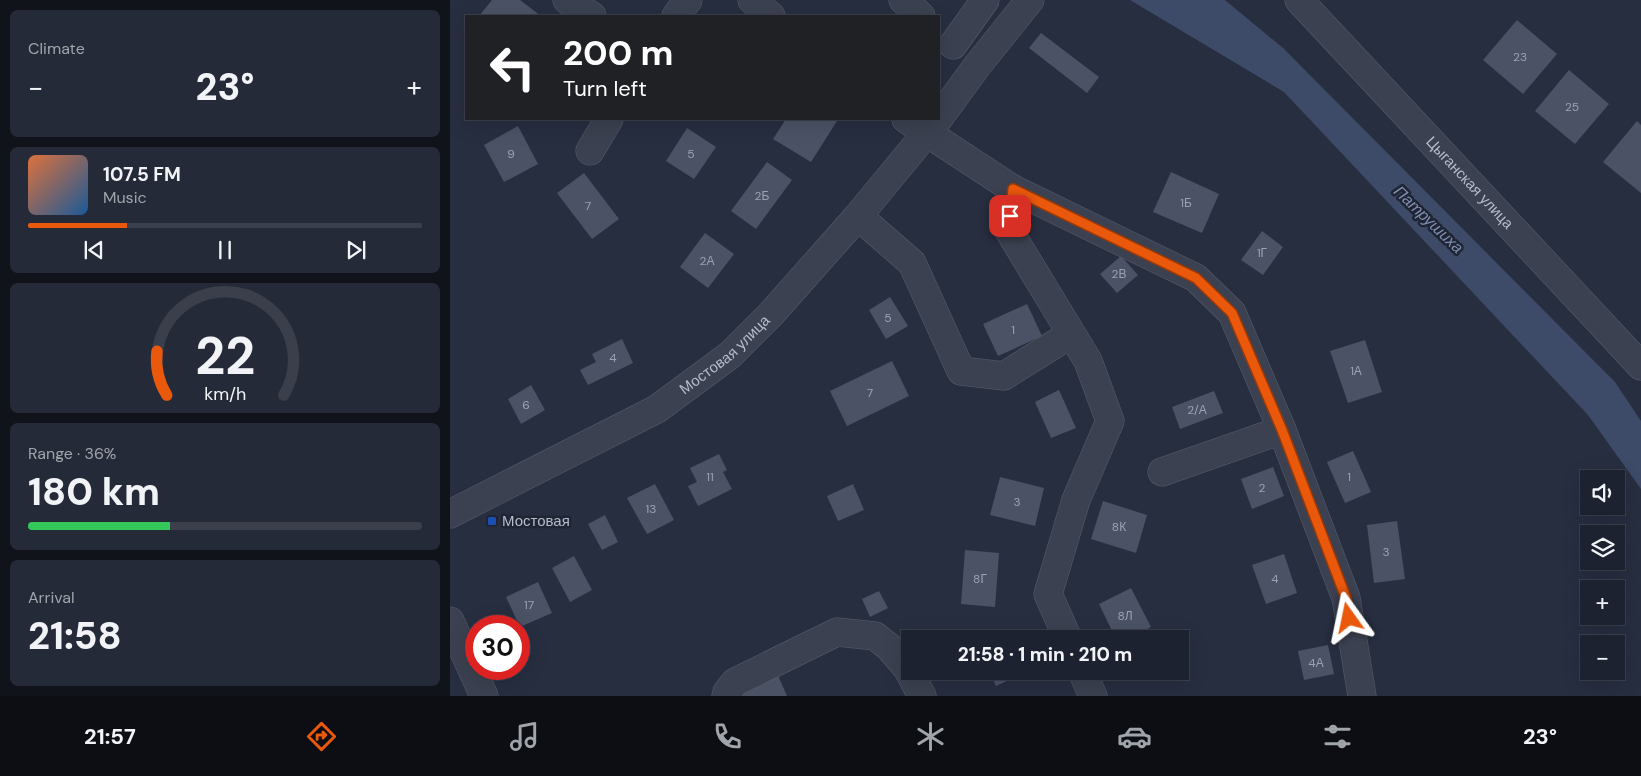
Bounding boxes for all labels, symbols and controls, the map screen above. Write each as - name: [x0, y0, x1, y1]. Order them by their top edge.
- text: 200 m: [563, 30, 674, 76]
- icon: left: [480, 35, 545, 100]
- text: Climate: [28, 38, 85, 59]
- house number: 23: [1513, 49, 1527, 65]
- text: 23°: [196, 62, 254, 112]
- text: −: [28, 69, 43, 106]
- text: +: [407, 69, 422, 106]
- text: Turn left: [563, 74, 647, 103]
- house number: 25: [1565, 99, 1579, 115]
- street label: Цыганская улица: [1421, 132, 1518, 234]
- house number: 9: [507, 146, 515, 162]
- house number: 5: [687, 146, 695, 162]
- text: 107.5 FM: [103, 162, 181, 187]
- water label: Патрушиха: [1389, 181, 1468, 258]
- text: Music: [103, 187, 147, 208]
- house number: 2Б: [755, 188, 770, 204]
- pin: [989, 195, 1031, 237]
- house number: 1Б: [1180, 195, 1192, 211]
- house number: 7: [585, 198, 591, 214]
- icon: arrive: [996, 202, 1024, 230]
- icon: previous: [80, 236, 108, 264]
- icon: pause: [211, 236, 239, 264]
- icon: next: [342, 236, 370, 264]
- house number: 1Г: [1257, 245, 1268, 261]
- house number: 2А: [700, 253, 714, 269]
- house number: 2В: [1112, 266, 1126, 282]
- street label: Мостовая улица: [675, 310, 775, 399]
- house number: 5: [884, 310, 892, 326]
- text: 22: [195, 322, 255, 390]
- house number: 1: [1011, 322, 1015, 338]
- house number: 4: [609, 350, 617, 366]
- house number: 1А: [1350, 363, 1362, 379]
- text: km/h: [204, 382, 246, 406]
- house number: 7: [867, 385, 873, 401]
- house number: 6: [522, 397, 530, 413]
- house number: 2/А: [1187, 402, 1207, 418]
- text: Range · 36%: [28, 443, 116, 464]
- text: 180 km: [28, 467, 160, 517]
- house number: 11: [706, 469, 714, 485]
- house number: 1: [1347, 469, 1351, 485]
- map controls: [1580, 470, 1625, 680]
- button: sound: [1580, 470, 1625, 515]
- house number: 2: [1259, 480, 1266, 496]
- house number: 3: [1013, 494, 1021, 510]
- house number: 13: [646, 501, 656, 517]
- place label: Мостовая: [502, 511, 570, 531]
- marker: Мостовая: [486, 515, 498, 527]
- house number: 8К: [1112, 519, 1126, 535]
- button: layers: [1580, 525, 1625, 570]
- house number: 3: [1382, 544, 1390, 560]
- house number: 8Г: [973, 571, 987, 587]
- house number: 4: [1271, 571, 1279, 587]
- button: +: [1580, 580, 1625, 625]
- text: Arrival: [28, 587, 75, 608]
- position arrow: [1322, 591, 1374, 643]
- house number: 17: [524, 597, 534, 613]
- house number: 8Л: [1117, 608, 1133, 624]
- text: 21:58: [28, 611, 122, 661]
- speed limit sign: 30: [465, 615, 530, 680]
- button: −: [1580, 635, 1625, 680]
- text: 21:58 · 1 min · 210 m: [958, 642, 1132, 667]
- house number: 4А: [1308, 655, 1324, 671]
- icon: directions: [304, 719, 339, 754]
- icon: music: [507, 719, 542, 754]
- icon: phone: [710, 719, 745, 754]
- icon: climate: [913, 719, 948, 754]
- icon: car: [1117, 719, 1152, 754]
- icon: filters: [1320, 719, 1355, 754]
- text: 21:57: [84, 722, 136, 751]
- text: 23°: [1523, 722, 1557, 751]

